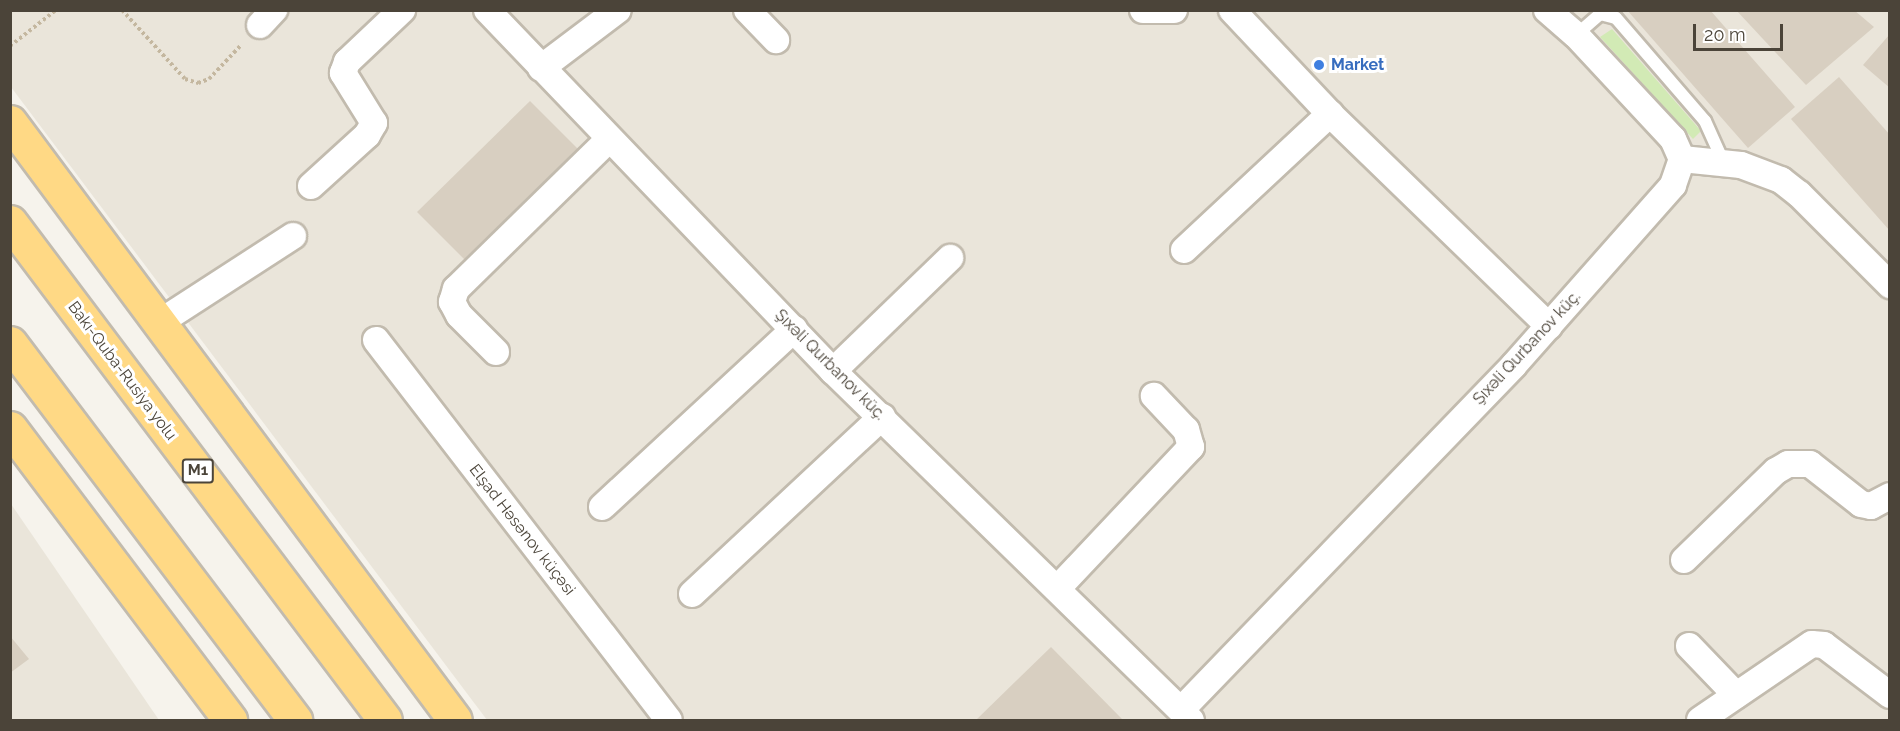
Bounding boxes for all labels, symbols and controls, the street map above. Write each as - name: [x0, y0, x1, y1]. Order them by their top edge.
- scale bar: [1696, 12, 1786, 50]
- text: 20 m: [1704, 24, 1746, 45]
- place label: Market: [1331, 55, 1384, 75]
- marker: Market: [1312, 58, 1326, 72]
- street label: Şıxəli Qurbanov küç.: [1469, 287, 1585, 409]
- street label: Bakı-Quba-Rusiya yolu: [63, 298, 181, 444]
- street label: Şıxəli Qurbanov küç.: [771, 306, 889, 424]
- road number: M1: [182, 459, 214, 483]
- street label: Elşad Həsənov küçəsi: [465, 461, 579, 599]

